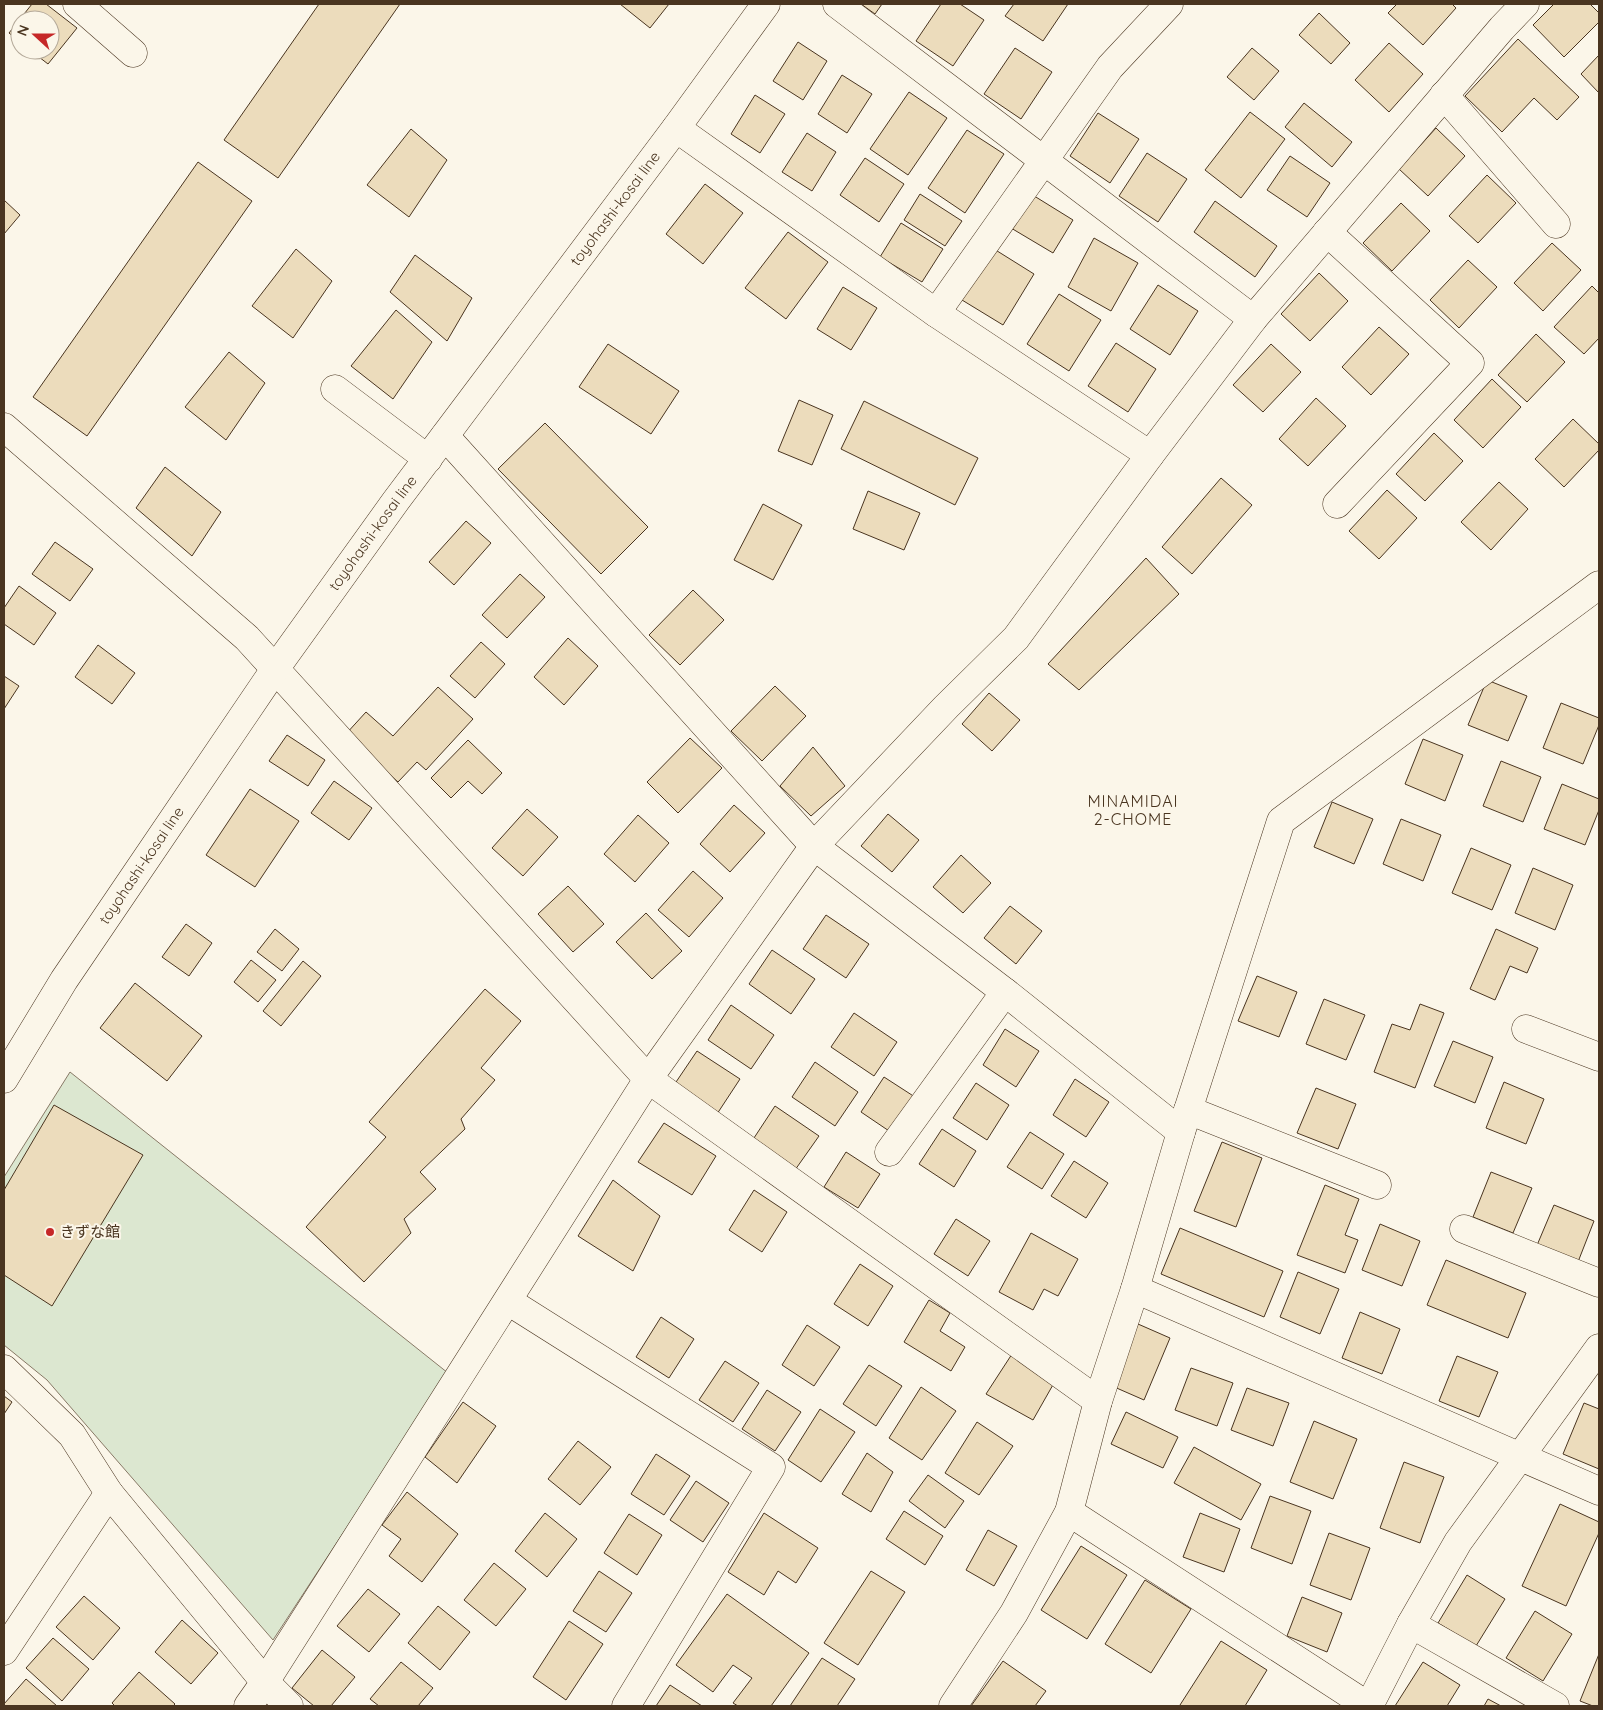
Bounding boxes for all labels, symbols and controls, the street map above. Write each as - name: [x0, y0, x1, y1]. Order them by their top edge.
- north arrow: [10, 10, 60, 60]
- text: N: [13, 22, 33, 38]
- street label: toyohashi-kosai line: [566, 148, 664, 269]
- street label: toyohashi-kosai line: [324, 471, 421, 594]
- district label: MINAMIDAI 2-CHOME: [1087, 791, 1179, 829]
- street label: toyohashi-kosai line: [95, 803, 188, 928]
- place label: きずな館: [60, 1222, 120, 1241]
- marker: きずな館: [44, 1226, 56, 1238]

